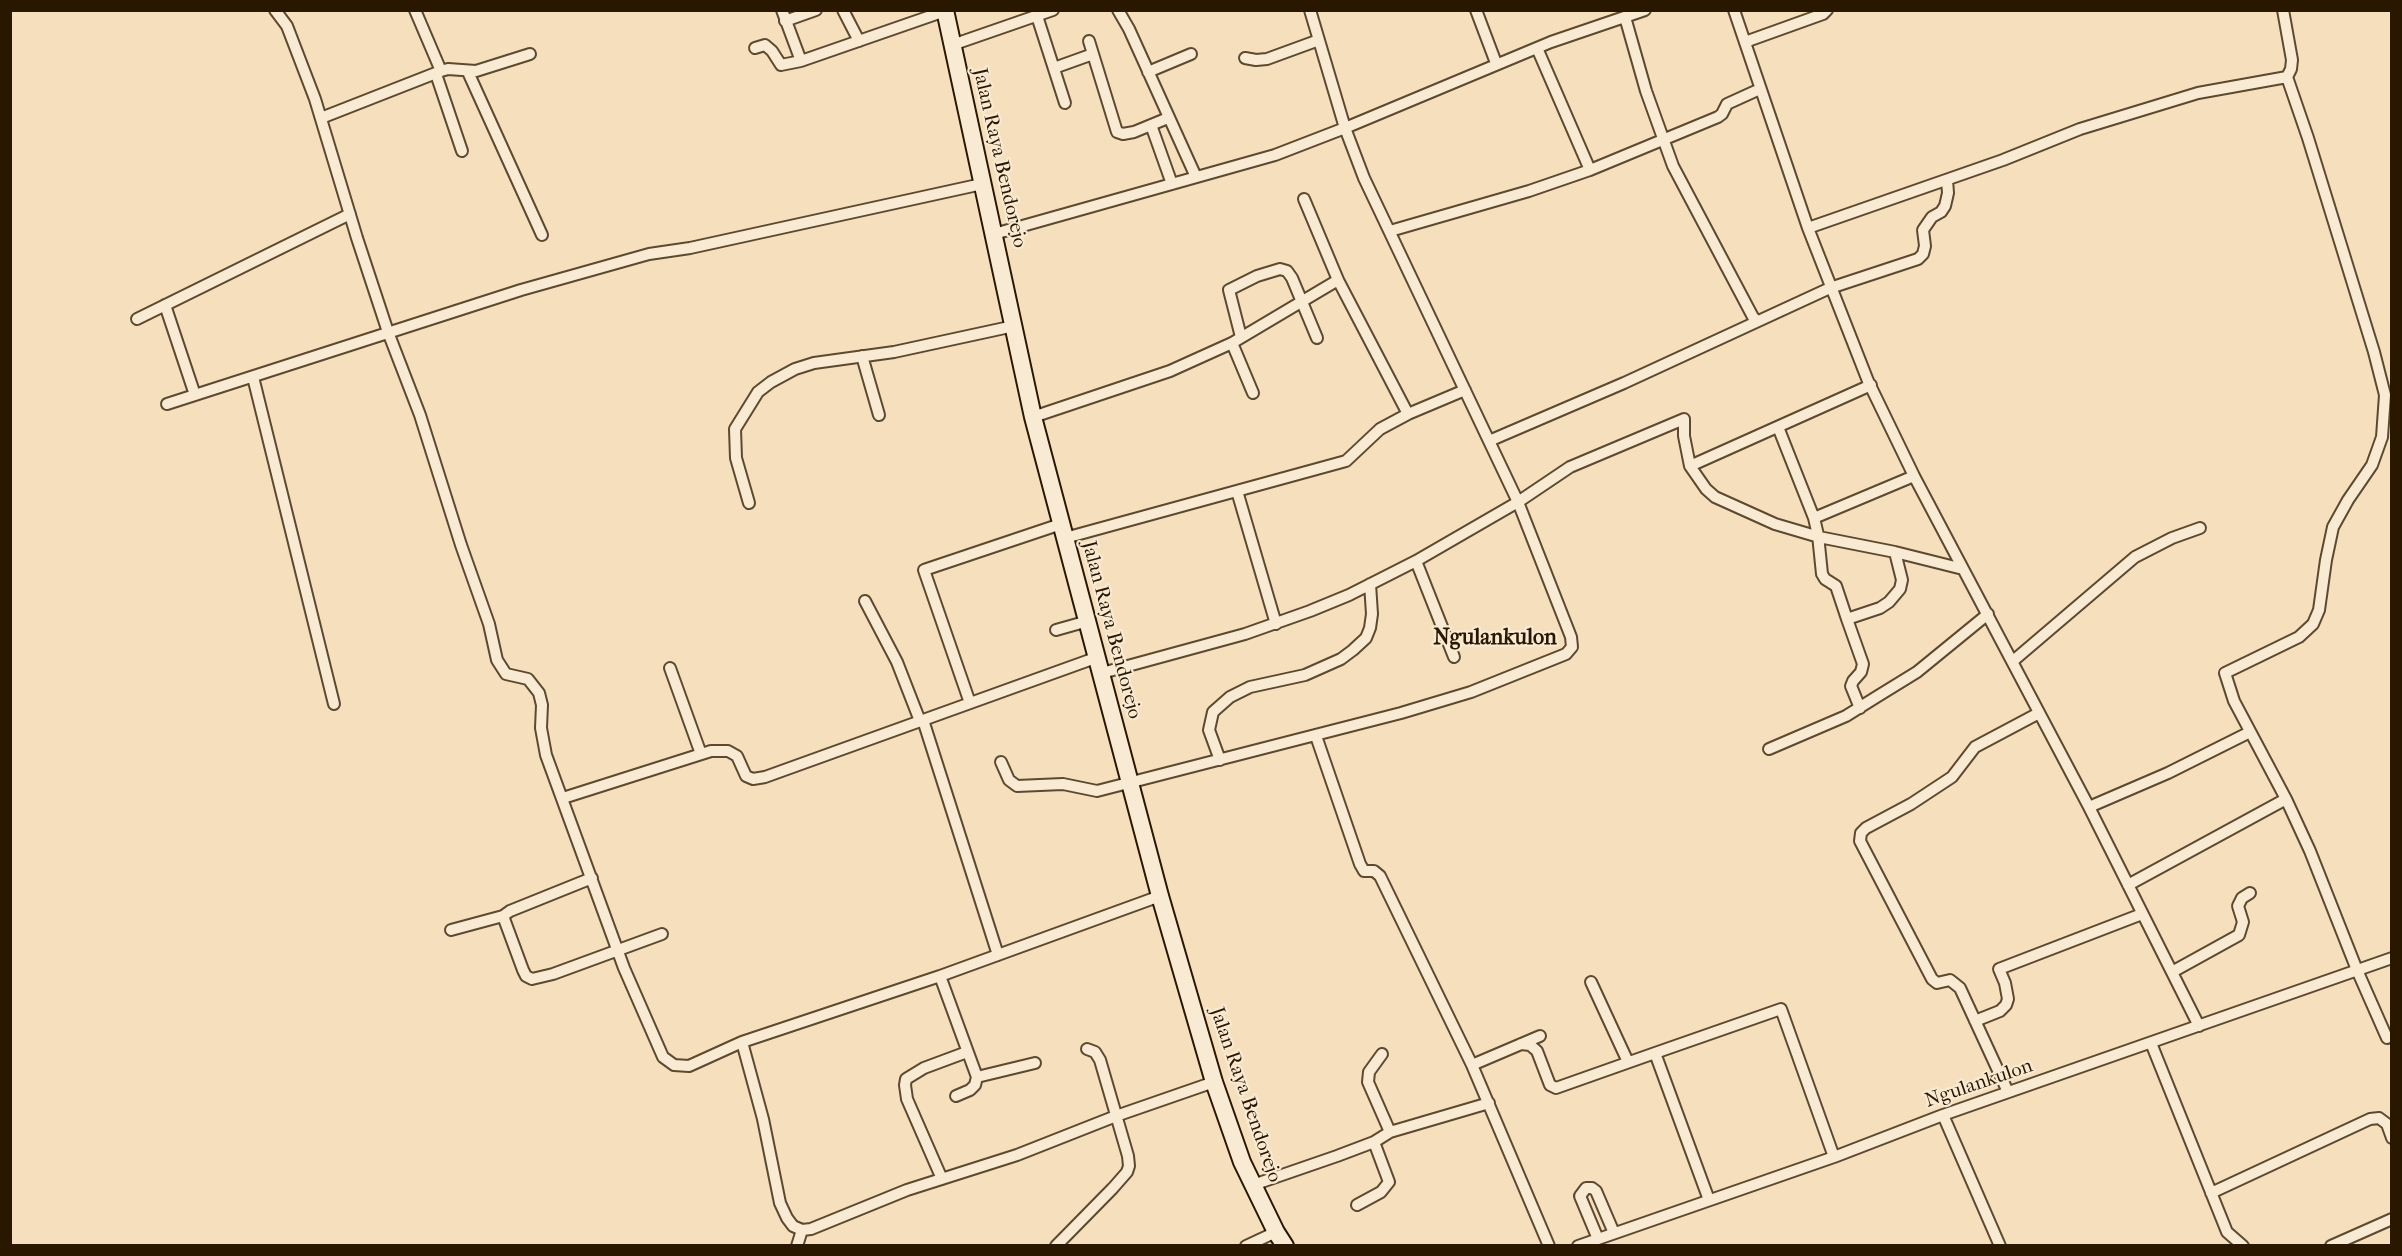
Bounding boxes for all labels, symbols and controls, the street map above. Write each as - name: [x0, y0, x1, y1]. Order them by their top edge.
- street label: Jalan Raya Bendorejo: [967, 66, 1031, 250]
- street label: Jalan Raya Bendorejo: [1076, 538, 1146, 722]
- district label: Ngulankulon: [1433, 626, 1557, 652]
- street label: Jalan Raya Bendorejo: [1204, 1004, 1286, 1186]
- street label: Ngulankulon: [1922, 1054, 2036, 1114]

